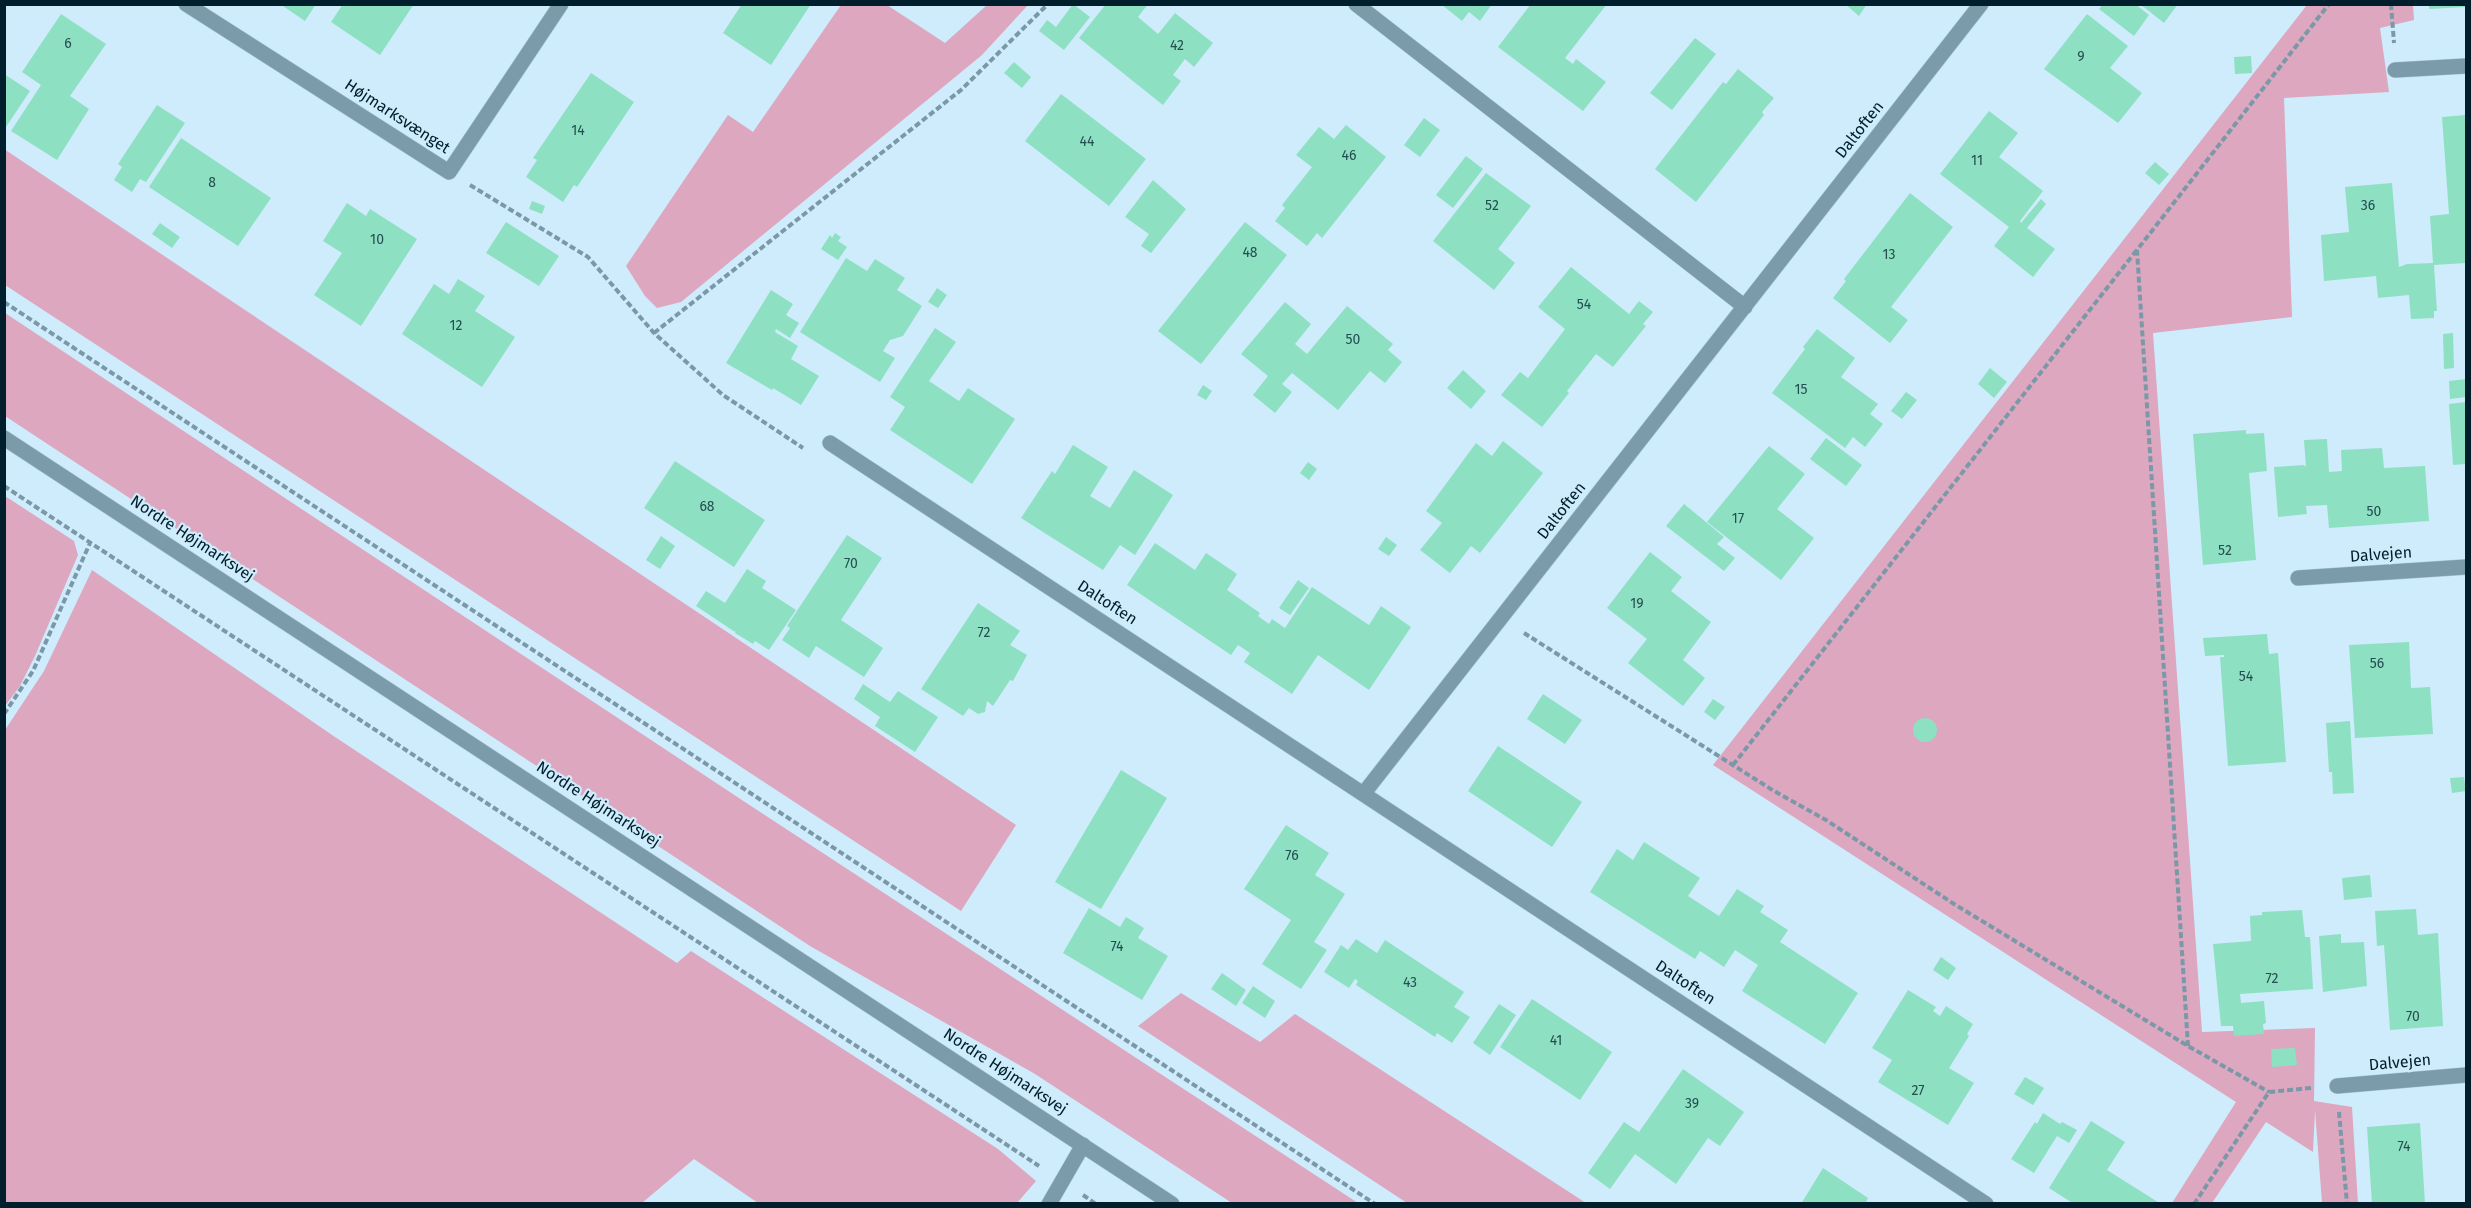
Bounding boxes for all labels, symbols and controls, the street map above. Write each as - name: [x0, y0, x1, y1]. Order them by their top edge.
- house number: 6: [64, 36, 72, 52]
- house number: 42: [1170, 38, 1184, 54]
- house number: 9: [2077, 49, 2085, 65]
- street label: Højmarksvænget: [341, 76, 453, 158]
- street label: Daltoften: [1832, 98, 1888, 162]
- house number: 14: [571, 123, 585, 139]
- house number: 44: [1080, 134, 1094, 150]
- house number: 46: [1342, 148, 1356, 164]
- house number: 11: [1971, 153, 1983, 169]
- house number: 8: [208, 175, 216, 191]
- house number: 52: [1485, 198, 1499, 214]
- house number: 36: [2361, 198, 2375, 214]
- house number: 10: [370, 232, 384, 248]
- house number: 48: [1242, 245, 1258, 261]
- house number: 13: [1882, 247, 1896, 263]
- house number: 54: [1577, 297, 1591, 313]
- house number: 12: [450, 318, 462, 334]
- house number: 50: [1346, 332, 1360, 348]
- house number: 15: [1794, 382, 1808, 398]
- street label: Daltoften: [1534, 479, 1590, 543]
- street label: Nordre Højmarksvej: [126, 492, 258, 586]
- house number: 68: [699, 499, 715, 515]
- house number: 50: [2367, 504, 2381, 520]
- house number: 17: [1732, 511, 1744, 527]
- house number: 52: [2218, 543, 2232, 559]
- street label: Dalvejen: [2349, 543, 2413, 567]
- house number: 70: [844, 556, 858, 572]
- street label: Daltoften: [1074, 577, 1140, 629]
- house number: 19: [1630, 596, 1644, 612]
- house number: 72: [978, 625, 990, 641]
- house number: 56: [2370, 656, 2384, 672]
- house number: 54: [2239, 669, 2253, 685]
- street label: Nordre Højmarksvej: [532, 758, 664, 852]
- house number: 76: [1285, 848, 1299, 864]
- house number: 74: [1110, 939, 1124, 955]
- street label: Daltoften: [1652, 957, 1718, 1009]
- house number: 72: [2266, 971, 2278, 987]
- house number: 43: [1403, 975, 1417, 991]
- house number: 70: [2406, 1009, 2420, 1025]
- street label: Nordre Højmarksvej: [939, 1025, 1071, 1119]
- house number: 41: [1550, 1033, 1562, 1049]
- street label: Dalvejen: [2368, 1051, 2432, 1075]
- house number: 27: [1911, 1083, 1925, 1099]
- house number: 39: [1685, 1096, 1699, 1112]
- house number: 74: [2397, 1139, 2411, 1155]

